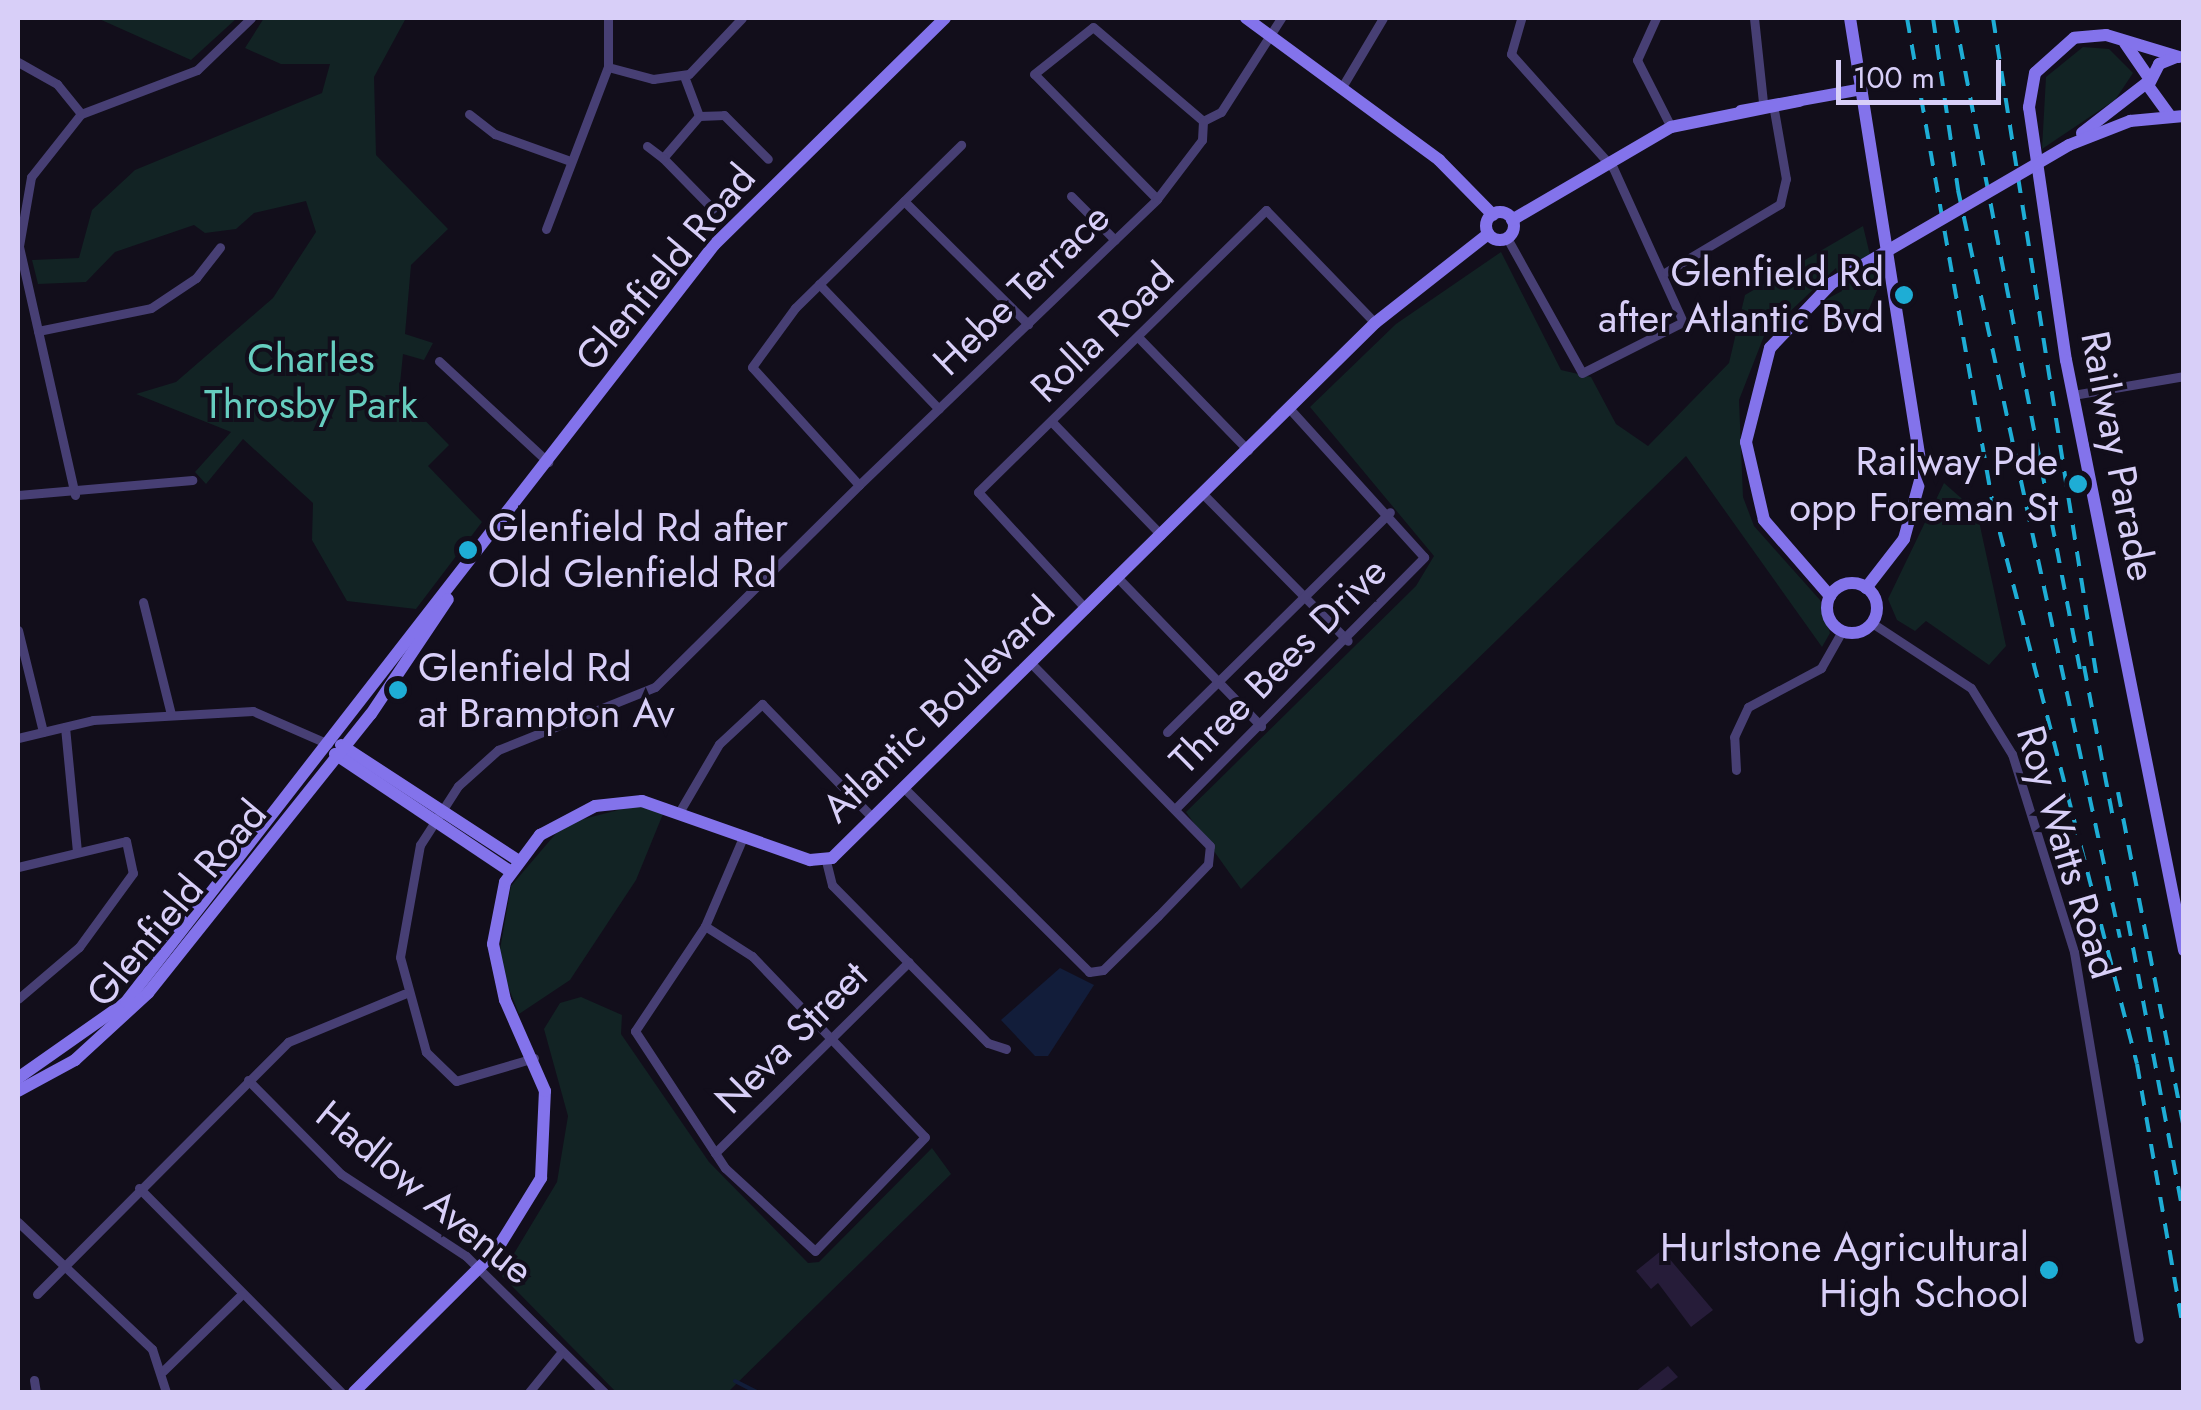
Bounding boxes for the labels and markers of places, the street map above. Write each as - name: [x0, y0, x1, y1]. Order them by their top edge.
- place label: Glenfield Rd after Atlantic Bvd: [1598, 248, 1884, 342]
- marker: Glenfield Rd after Atlantic Bvd: [1893, 284, 1915, 306]
- place label: Railway Pde opp Foreman St: [1789, 437, 2058, 531]
- marker: Railway Pde opp Foreman St: [2067, 473, 2089, 495]
- place label: Glenfield Rd after Old Glenfield Rd: [488, 503, 788, 597]
- marker: Glenfield Rd after Old Glenfield Rd: [457, 539, 479, 561]
- place label: Glenfield Rd at Brampton Av: [418, 643, 675, 737]
- marker: Glenfield Rd at Brampton Av: [387, 679, 409, 701]
- place label: Hurlstone Agricultural High School: [1660, 1223, 2029, 1317]
- marker: Hurlstone Agricultural High School: [2038, 1259, 2060, 1281]

